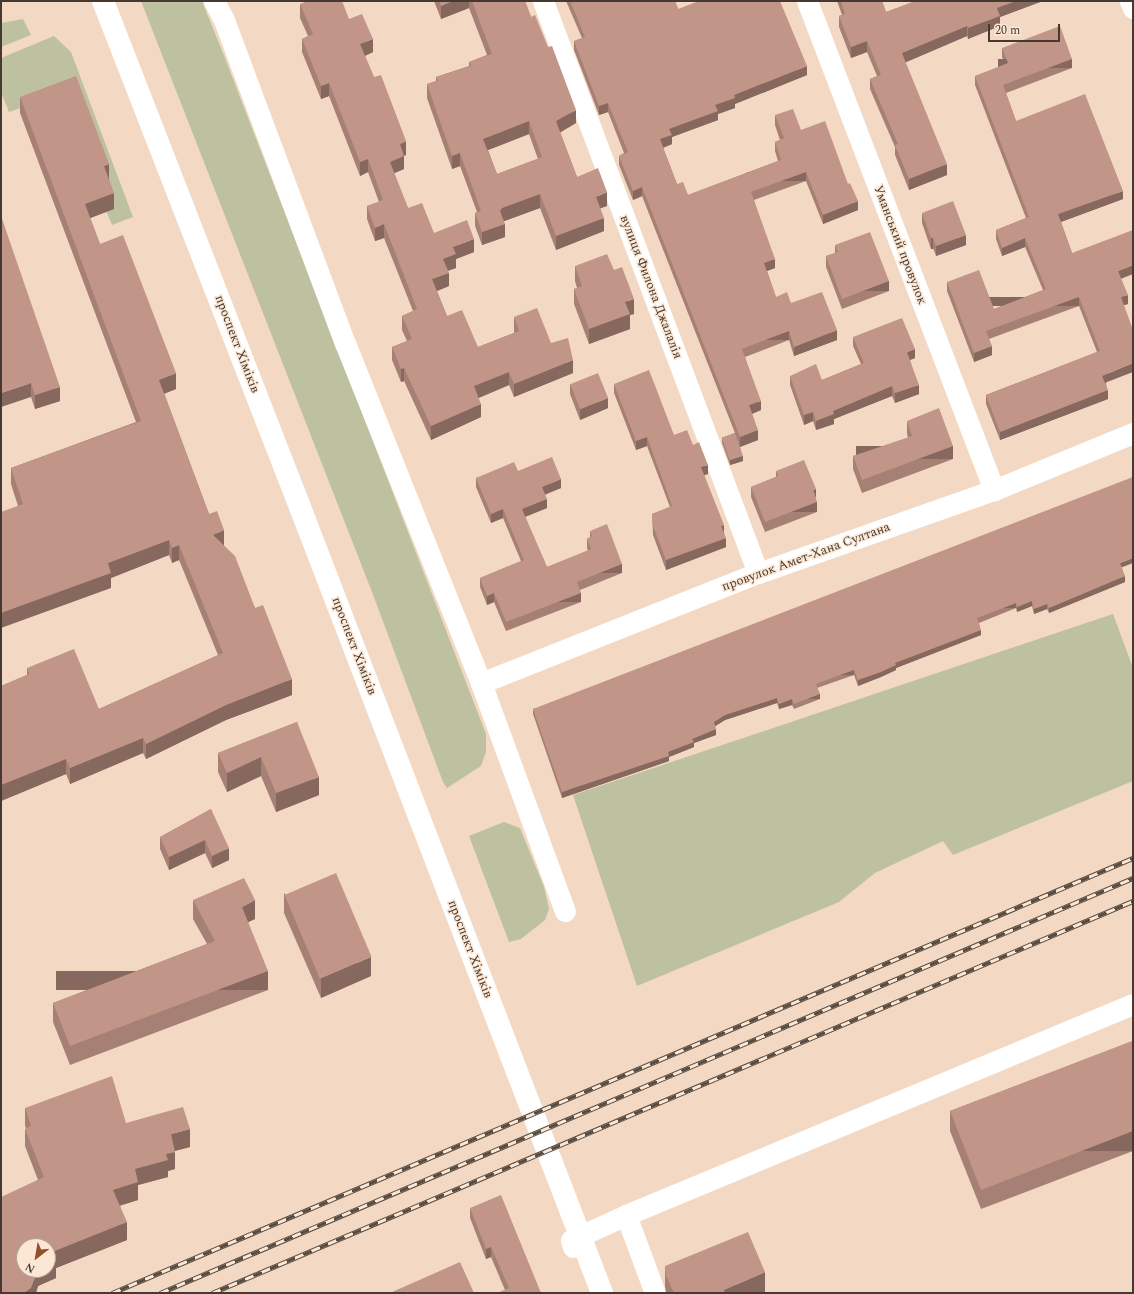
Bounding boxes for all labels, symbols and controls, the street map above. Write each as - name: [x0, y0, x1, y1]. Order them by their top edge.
- scale bar: [990, 16, 1062, 42]
- text: 20 m: [995, 21, 1020, 40]
- street label: Уманський провулок: [870, 183, 930, 307]
- street label: вулиця Филона Джалалія: [616, 213, 686, 361]
- street label: проспект Хіміків: [211, 293, 263, 395]
- street label: провулок Амет-Хана Султана: [720, 519, 892, 595]
- street label: проспект Хіміків: [328, 595, 380, 697]
- street label: проспект Хіміків: [444, 898, 496, 1000]
- north arrow: [16, 1238, 56, 1278]
- text: N: [22, 1258, 38, 1277]

